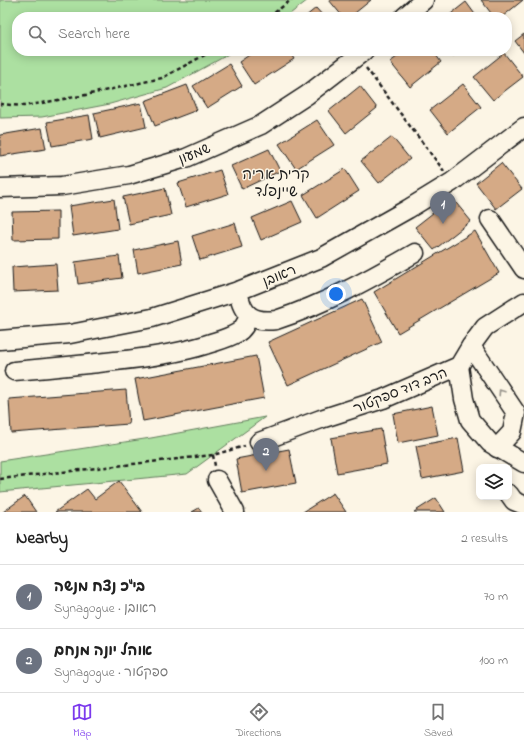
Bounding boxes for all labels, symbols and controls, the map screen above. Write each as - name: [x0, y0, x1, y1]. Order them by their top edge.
- search box: [12, 12, 512, 56]
- icon: search: [26, 23, 48, 45]
- text: Search here: [58, 23, 130, 45]
- street label: שמעון: [175, 138, 214, 170]
- district label: קרית אריה שיינפלד: [242, 164, 310, 203]
- pin: 1: [430, 191, 456, 224]
- street label: ראובן: [259, 260, 300, 293]
- your location: [326, 284, 346, 304]
- street label: הרב דוד ספקטור: [350, 363, 451, 420]
- one-way arrow: [499, 389, 506, 396]
- pin: 2: [253, 438, 279, 471]
- map controls: [476, 464, 512, 500]
- button: layers: [476, 464, 512, 500]
- text: Nearby: [16, 526, 68, 551]
- text: 2 results: [461, 529, 508, 548]
- text: בי"כ נצח מנשה: [54, 576, 145, 598]
- text: 1: [27, 587, 31, 606]
- text: 70 m: [484, 587, 508, 606]
- text: Synagogue · ראובן: [54, 599, 156, 618]
- text: אוהל יונה מנחם: [54, 640, 152, 662]
- text: 2: [26, 651, 32, 670]
- text: 100 m: [479, 651, 508, 670]
- text: Synagogue · ספקטור: [54, 663, 168, 682]
- tab: Map: [71, 701, 93, 741]
- tab: Directions: [236, 701, 282, 741]
- tab: Saved: [424, 701, 453, 741]

